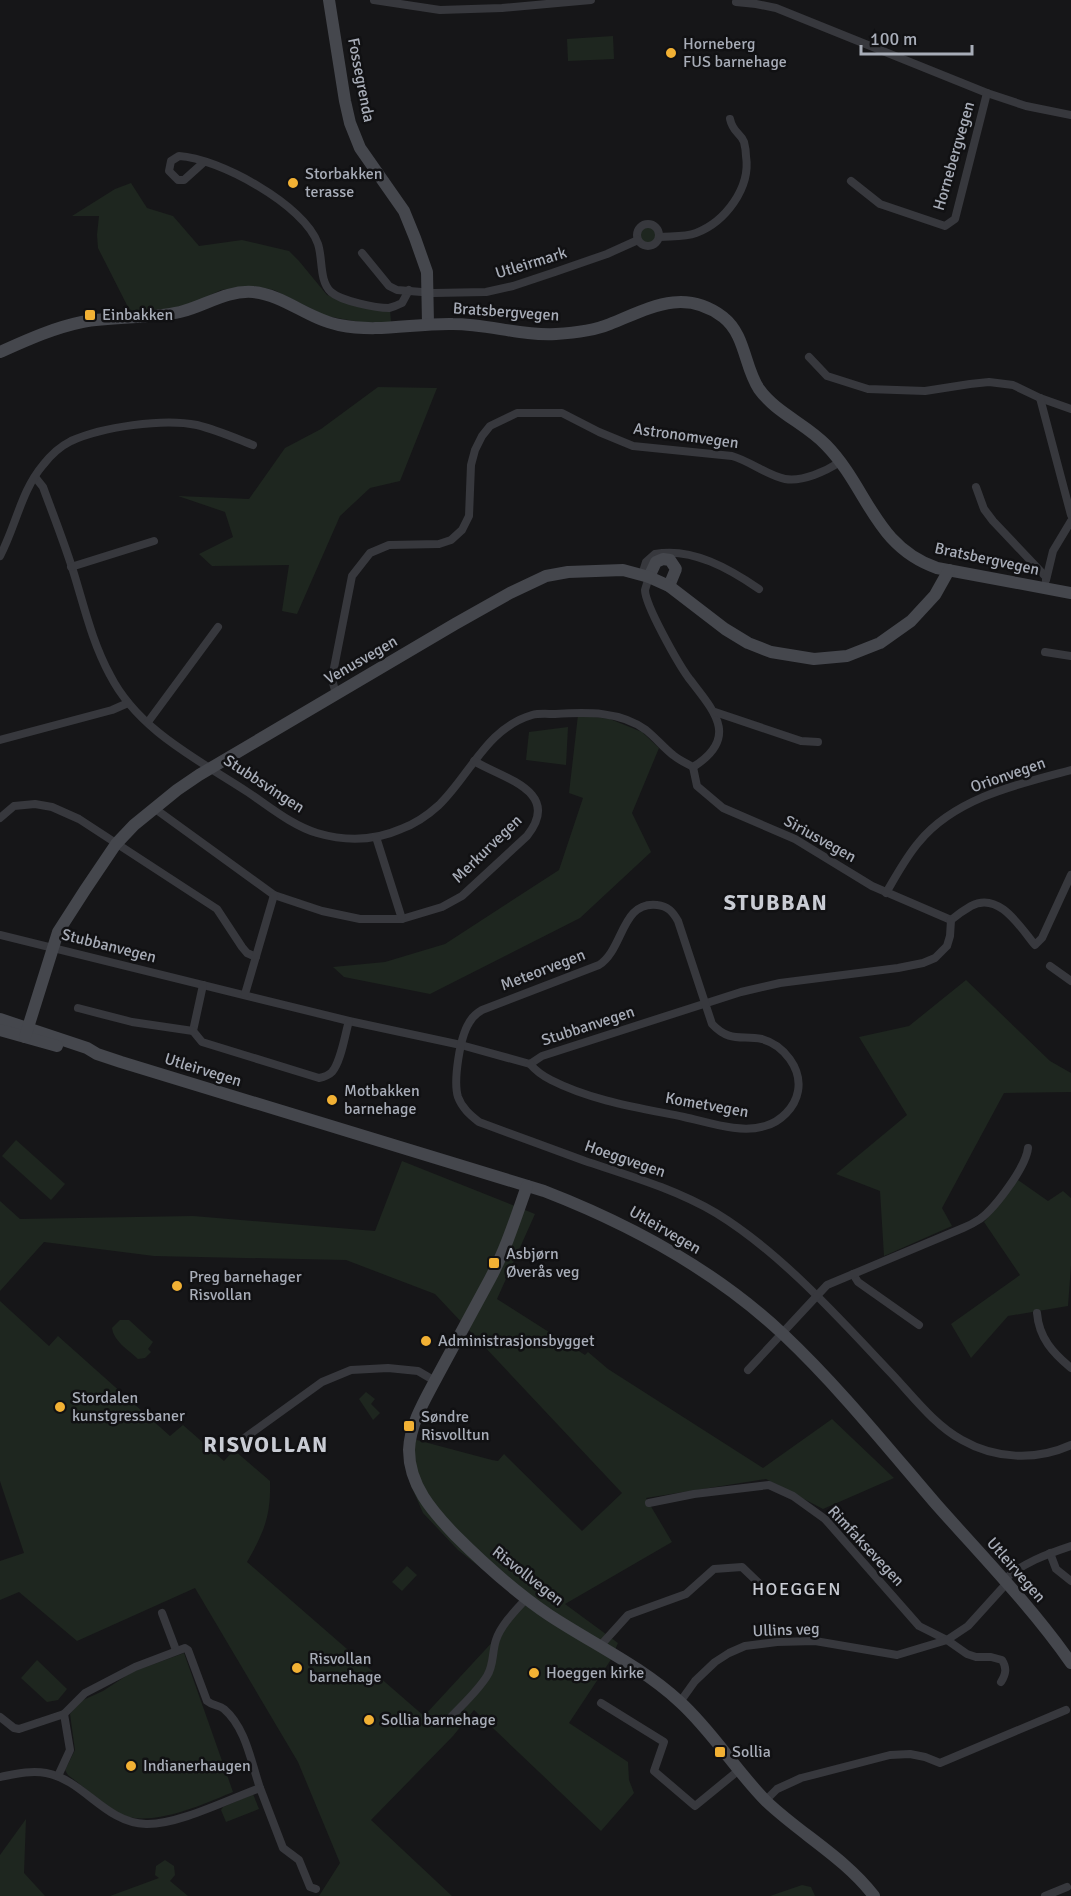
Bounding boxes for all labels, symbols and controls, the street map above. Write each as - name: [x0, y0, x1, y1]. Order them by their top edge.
- scale bar: [861, 18, 972, 56]
- text: 100 m: [870, 28, 917, 50]
- place label: Horneberg FUS barnehage: [683, 34, 787, 72]
- street label: Fossegrenda: [343, 36, 379, 124]
- marker: Horneberg FUS barnehage: [664, 46, 678, 60]
- street label: Hornebergvegen: [929, 99, 979, 213]
- place label: Storbakken terasse: [305, 164, 383, 202]
- marker: Storbakken terasse: [286, 176, 300, 190]
- street label: Utleirmark: [493, 243, 569, 283]
- street label: Bratsbergvegen: [452, 298, 560, 326]
- place label: Einbakken: [102, 305, 173, 325]
- marker: Einbakken: [83, 308, 97, 322]
- street label: Astronomvegen: [632, 419, 740, 453]
- street label: Bratsbergvegen: [933, 538, 1041, 580]
- street label: Venusvegen: [321, 631, 401, 689]
- street label: Stubbsvingen: [220, 750, 308, 818]
- street label: Orionvegen: [968, 753, 1048, 797]
- street label: Merkurvegen: [448, 811, 526, 887]
- street label: Siriusvegen: [780, 811, 860, 867]
- district label: STUBBAN: [724, 889, 828, 916]
- street label: Stubbanvegen: [60, 925, 158, 967]
- street label: Meteorvegen: [498, 945, 588, 995]
- street label: Stubbanvegen: [539, 1002, 637, 1050]
- street label: Utleirvegen: [162, 1049, 244, 1091]
- place label: Motbakken barnehage: [344, 1081, 420, 1119]
- street label: Kometvegen: [664, 1088, 750, 1122]
- marker: Motbakken barnehage: [325, 1093, 339, 1107]
- street label: Hoeggvegen: [582, 1136, 668, 1182]
- street label: Utleirvegen: [625, 1201, 705, 1259]
- place label: Asbjørn Øverås veg: [506, 1244, 580, 1282]
- marker: Asbjørn Øverås veg: [487, 1256, 501, 1270]
- place label: Preg barnehager Risvollan: [189, 1267, 302, 1305]
- marker: Preg barnehager Risvollan: [170, 1279, 184, 1293]
- place label: Administrasjonsbygget: [438, 1331, 595, 1351]
- marker: Administrasjonsbygget: [419, 1334, 433, 1348]
- place label: Stordalen kunstgressbaner: [72, 1388, 185, 1426]
- marker: Stordalen kunstgressbaner: [53, 1400, 67, 1414]
- place label: Søndre Risvolltun: [421, 1407, 489, 1445]
- marker: Søndre Risvolltun: [402, 1419, 416, 1433]
- district label: RISVOLLAN: [203, 1431, 329, 1458]
- street label: Rimfaksevegen: [823, 1501, 909, 1591]
- street label: Utleirvegen: [982, 1533, 1050, 1607]
- street label: Risvollvegen: [488, 1542, 568, 1610]
- district label: HOEGGEN: [752, 1578, 842, 1600]
- street label: Ullins veg: [752, 1619, 820, 1641]
- place label: Risvollan barnehage: [309, 1649, 381, 1687]
- marker: Risvollan barnehage: [290, 1661, 304, 1675]
- place label: Hoeggen kirke: [546, 1663, 644, 1683]
- marker: Hoeggen kirke: [527, 1666, 541, 1680]
- place label: Sollia barnehage: [381, 1710, 496, 1730]
- marker: Sollia barnehage: [362, 1713, 376, 1727]
- place label: Sollia: [732, 1742, 771, 1762]
- marker: Sollia: [713, 1745, 727, 1759]
- place label: Indianerhaugen: [143, 1756, 251, 1776]
- marker: Indianerhaugen: [124, 1759, 138, 1773]

